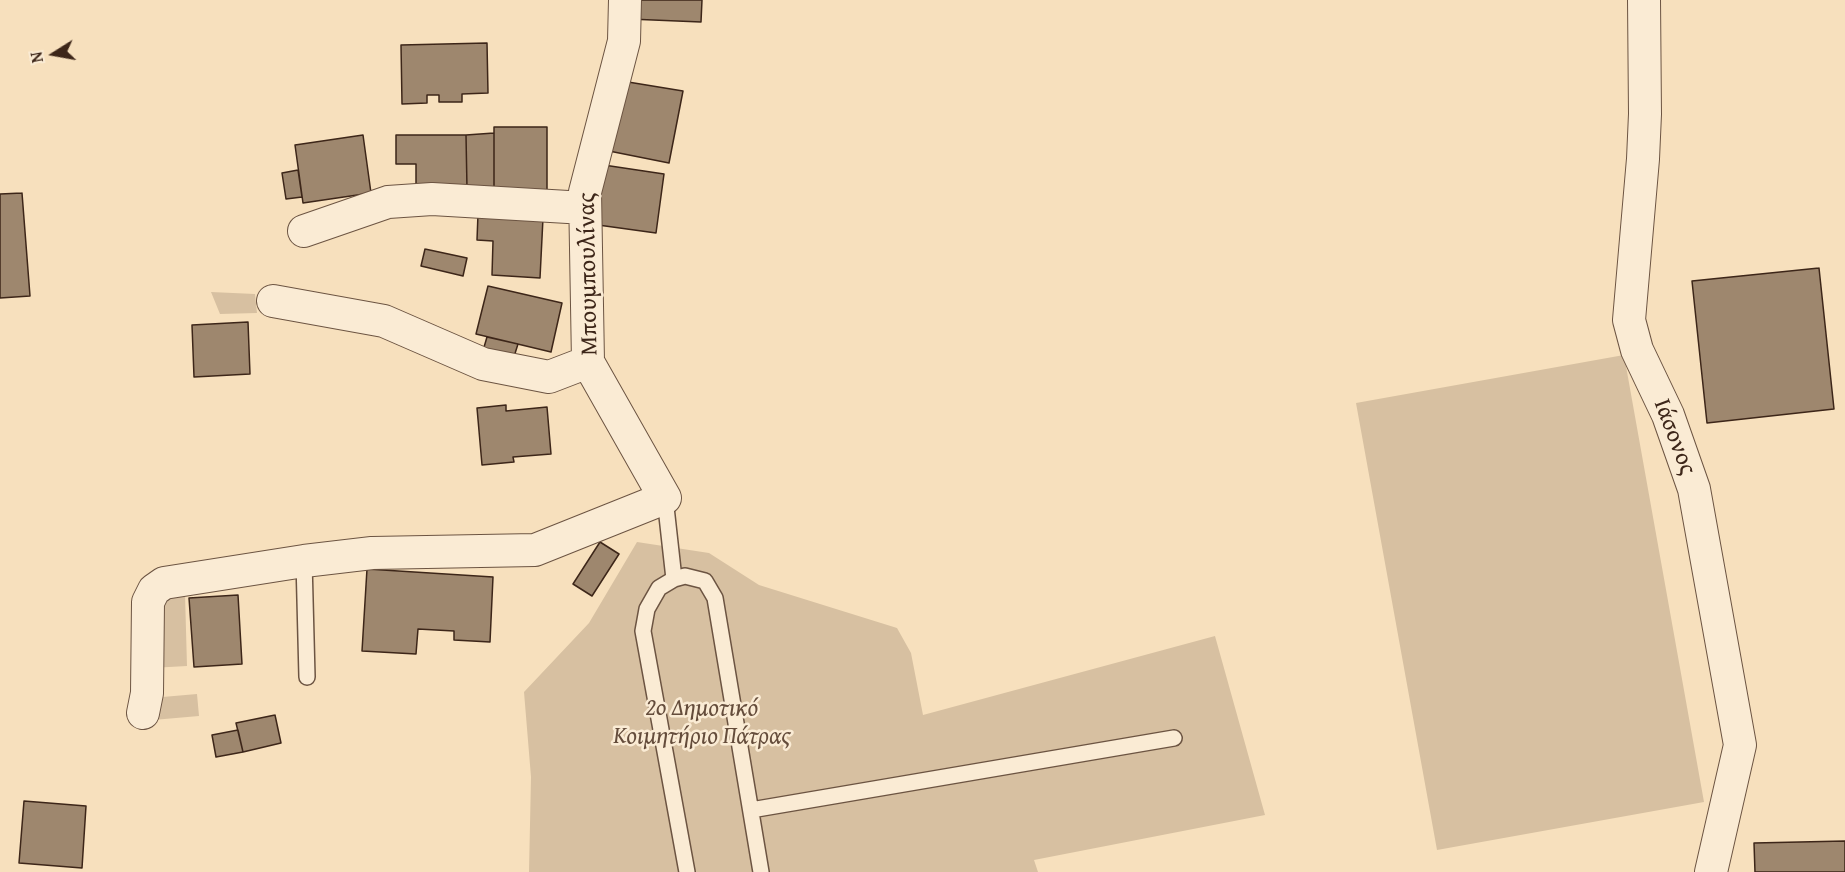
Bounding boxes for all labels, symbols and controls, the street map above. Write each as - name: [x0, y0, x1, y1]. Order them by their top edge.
- north arrow: [24, 24, 84, 84]
- text: N: [24, 50, 49, 65]
- street label: Μπουμπουλίνας: [573, 192, 605, 356]
- street label: Ιάσονος: [1646, 395, 1702, 479]
- park label: 2o Δημοτικό Κοιμητήριο Πάτρας: [613, 695, 791, 751]

